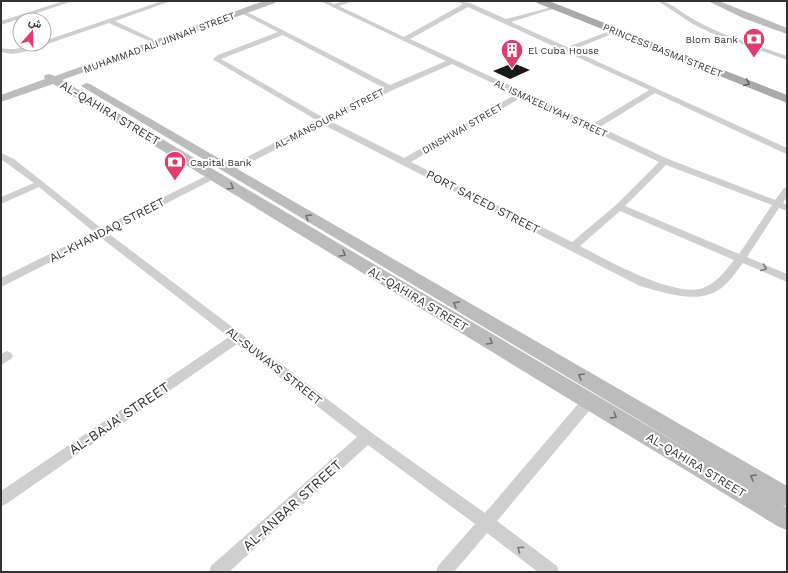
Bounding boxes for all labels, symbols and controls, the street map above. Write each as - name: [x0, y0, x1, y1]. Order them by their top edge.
- street label: MUHAMMAD ALI JINNAH STREET: [82, 10, 236, 75]
- north arrow: [12, 12, 52, 52]
- text: ش: [27, 15, 44, 31]
- street label: PRINCESS BASMA STREET: [602, 21, 724, 79]
- bank icon: Blom Bank: [741, 26, 767, 59]
- place label: Blom Bank: [685, 34, 738, 45]
- building icon: El Cuba House: [499, 37, 525, 70]
- place label: El Cuba House: [528, 45, 599, 56]
- street label: AL ISMA'EELIYAH STREET: [493, 77, 609, 139]
- street label: AL-QAHIRA STREET: [58, 78, 162, 148]
- one-way arrow: [742, 78, 750, 86]
- street label: AL-MANSOURAH STREET: [272, 86, 386, 151]
- street label: DINSHWAI STREET: [420, 101, 504, 156]
- bank icon: Capital Bank: [162, 149, 188, 182]
- place label: Capital Bank: [190, 157, 252, 168]
- street label: PORT SA'EED STREET: [424, 167, 542, 237]
- one-way arrow: [227, 183, 234, 190]
- street label: AL-KHANDAQ STREET: [47, 195, 167, 265]
- one-way arrow: [305, 214, 312, 221]
- one-way arrow: [339, 249, 346, 256]
- one-way arrow: [759, 263, 767, 271]
- street label: AL-QAHIRA STREET: [366, 264, 470, 334]
- one-way arrow: [453, 301, 460, 308]
- street label: AL-SUWAYS STREET: [223, 324, 325, 408]
- one-way arrow: [486, 337, 493, 345]
- one-way arrow: [578, 374, 585, 381]
- street label: AL-BAJA' STREET: [66, 378, 173, 458]
- one-way arrow: [610, 411, 617, 419]
- street label: AL-QAHIRA STREET: [644, 430, 748, 500]
- street label: AL-ANBAR STREET: [239, 456, 345, 554]
- one-way arrow: [750, 475, 757, 482]
- one-way arrow: [517, 546, 524, 553]

